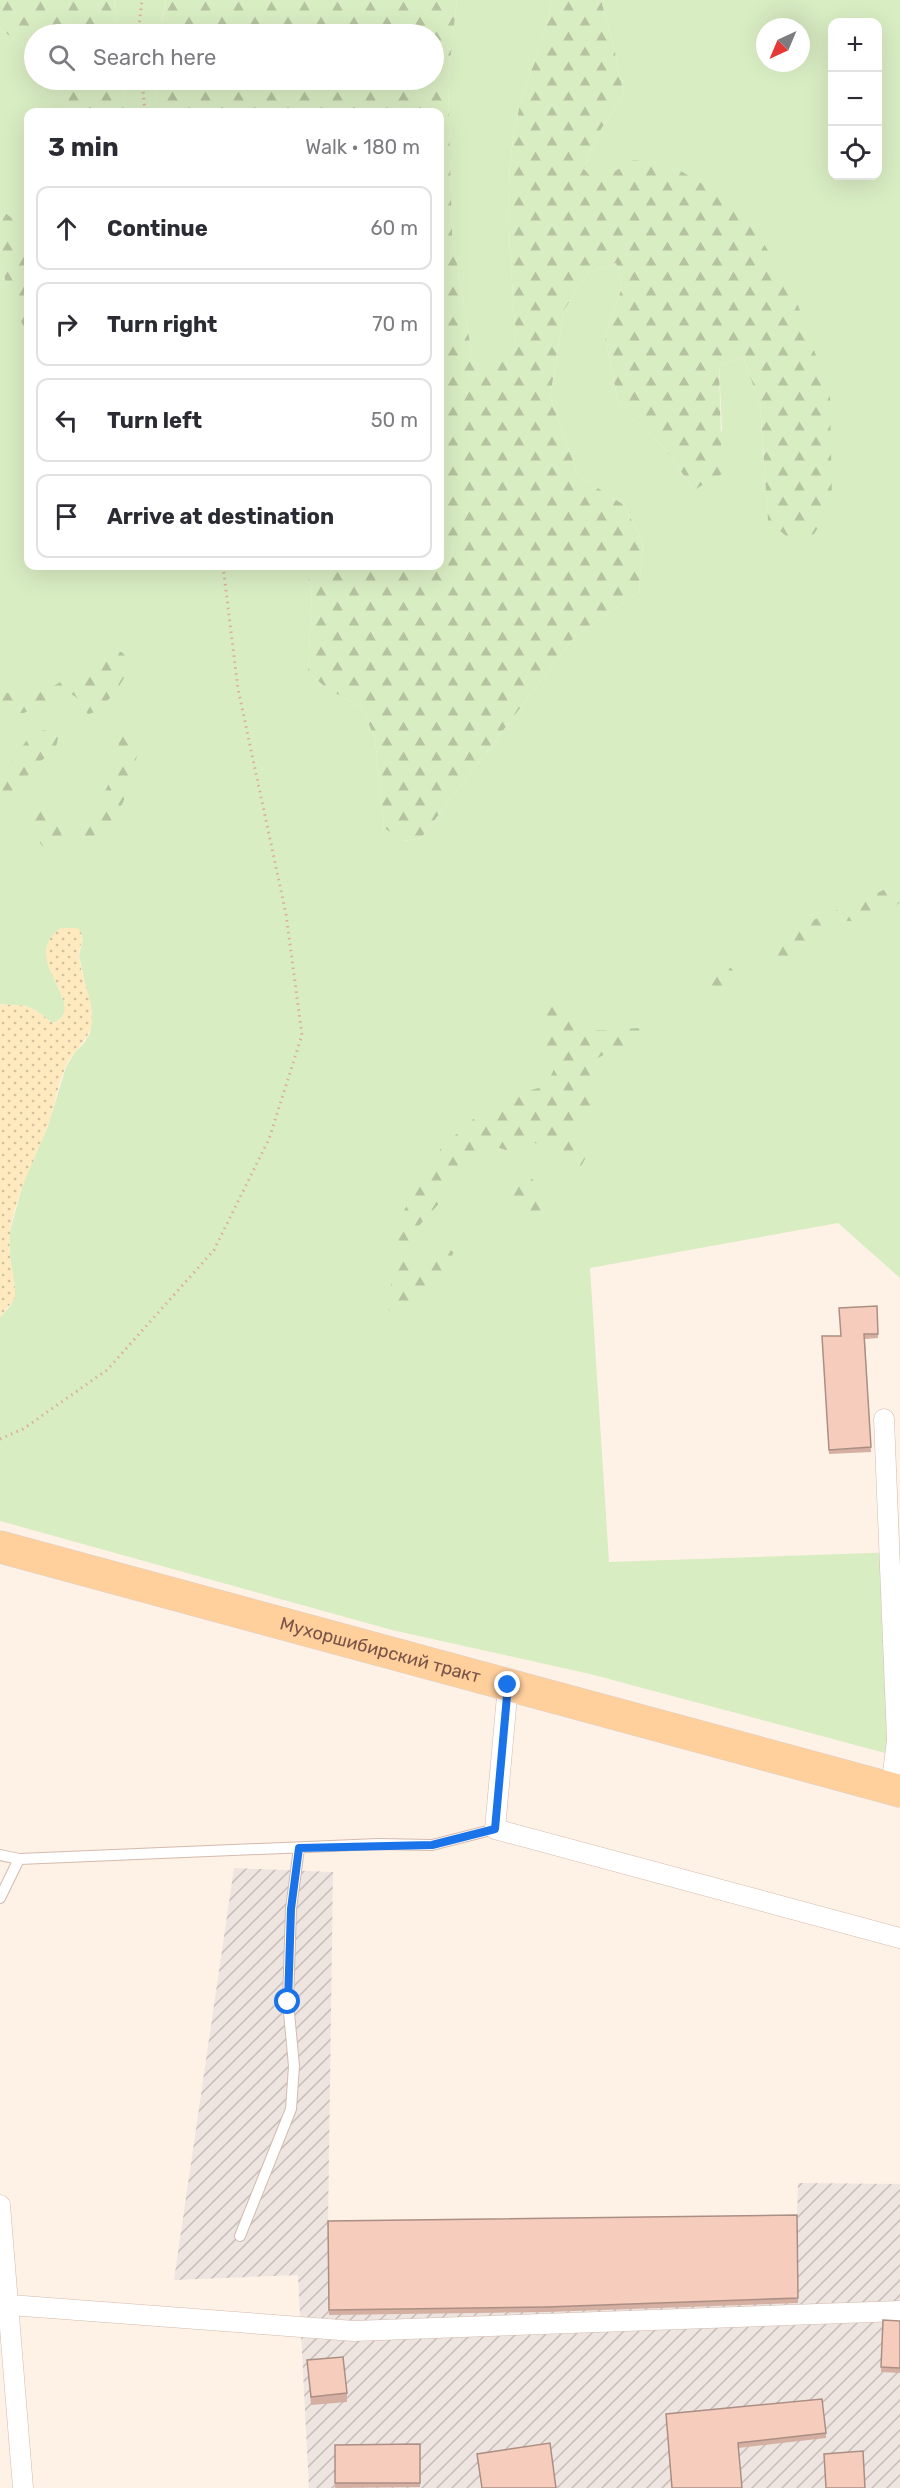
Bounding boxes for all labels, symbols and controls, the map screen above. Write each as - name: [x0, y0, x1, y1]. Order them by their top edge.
- north arrow: [756, 18, 810, 72]
- map controls: [828, 18, 882, 180]
- button: +: [828, 18, 882, 72]
- search box: [24, 24, 444, 90]
- icon: search: [45, 41, 78, 74]
- text: Search here: [93, 44, 216, 71]
- button: −: [828, 72, 882, 126]
- button: locate: [828, 126, 882, 180]
- text: 3 min: [48, 132, 119, 163]
- text: Walk · 180 m: [305, 135, 420, 159]
- icon: ahead: [50, 212, 83, 245]
- text: Continue: [107, 215, 208, 242]
- text: 60 m: [371, 216, 418, 240]
- icon: right: [50, 308, 83, 341]
- text: Turn right: [107, 311, 217, 338]
- text: 70 m: [372, 312, 418, 336]
- icon: left: [50, 404, 83, 437]
- text: Turn left: [107, 407, 202, 434]
- text: 50 m: [371, 408, 418, 432]
- icon: arrive: [50, 500, 83, 533]
- text: Arrive at destination: [107, 503, 334, 530]
- street label: Мухоршибирский тракт: [278, 1612, 483, 1688]
- route end: [494, 1671, 520, 1697]
- route start: [274, 1988, 300, 2014]

